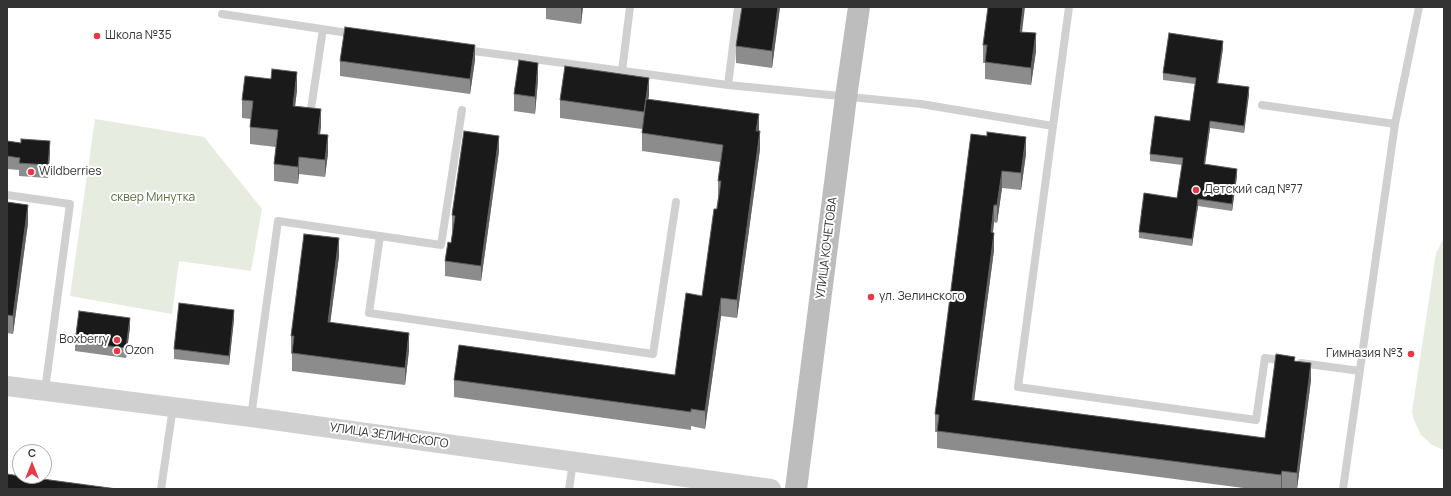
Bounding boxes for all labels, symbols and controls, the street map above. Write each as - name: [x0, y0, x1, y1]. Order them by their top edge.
- place label: Школа №35: [105, 29, 172, 43]
- marker: Школа №35: [92, 31, 102, 41]
- place label: Wildberries: [39, 165, 102, 179]
- marker: Wildberries: [26, 167, 36, 177]
- place label: Детский сад №77: [1204, 183, 1303, 197]
- marker: Детский сад №77: [1191, 185, 1201, 195]
- park label: сквер Минутка: [111, 191, 195, 205]
- street label: УЛИЦА КОЧЕТОВА: [814, 196, 840, 300]
- place label: ул. Зелинского: [879, 290, 965, 304]
- marker: ул. Зелинского: [866, 292, 876, 302]
- place label: Boxberry: [59, 333, 109, 347]
- marker: Boxberry: [112, 335, 122, 345]
- place label: Ozon: [125, 344, 154, 358]
- marker: Ozon: [112, 346, 122, 356]
- place label: Гимназия №3: [1326, 347, 1403, 361]
- marker: Гимназия №3: [1406, 349, 1416, 359]
- street label: УЛИЦА ЗЕЛИНСКОГО: [329, 421, 449, 451]
- north arrow: [12, 444, 52, 484]
- text: С: [28, 445, 36, 460]

